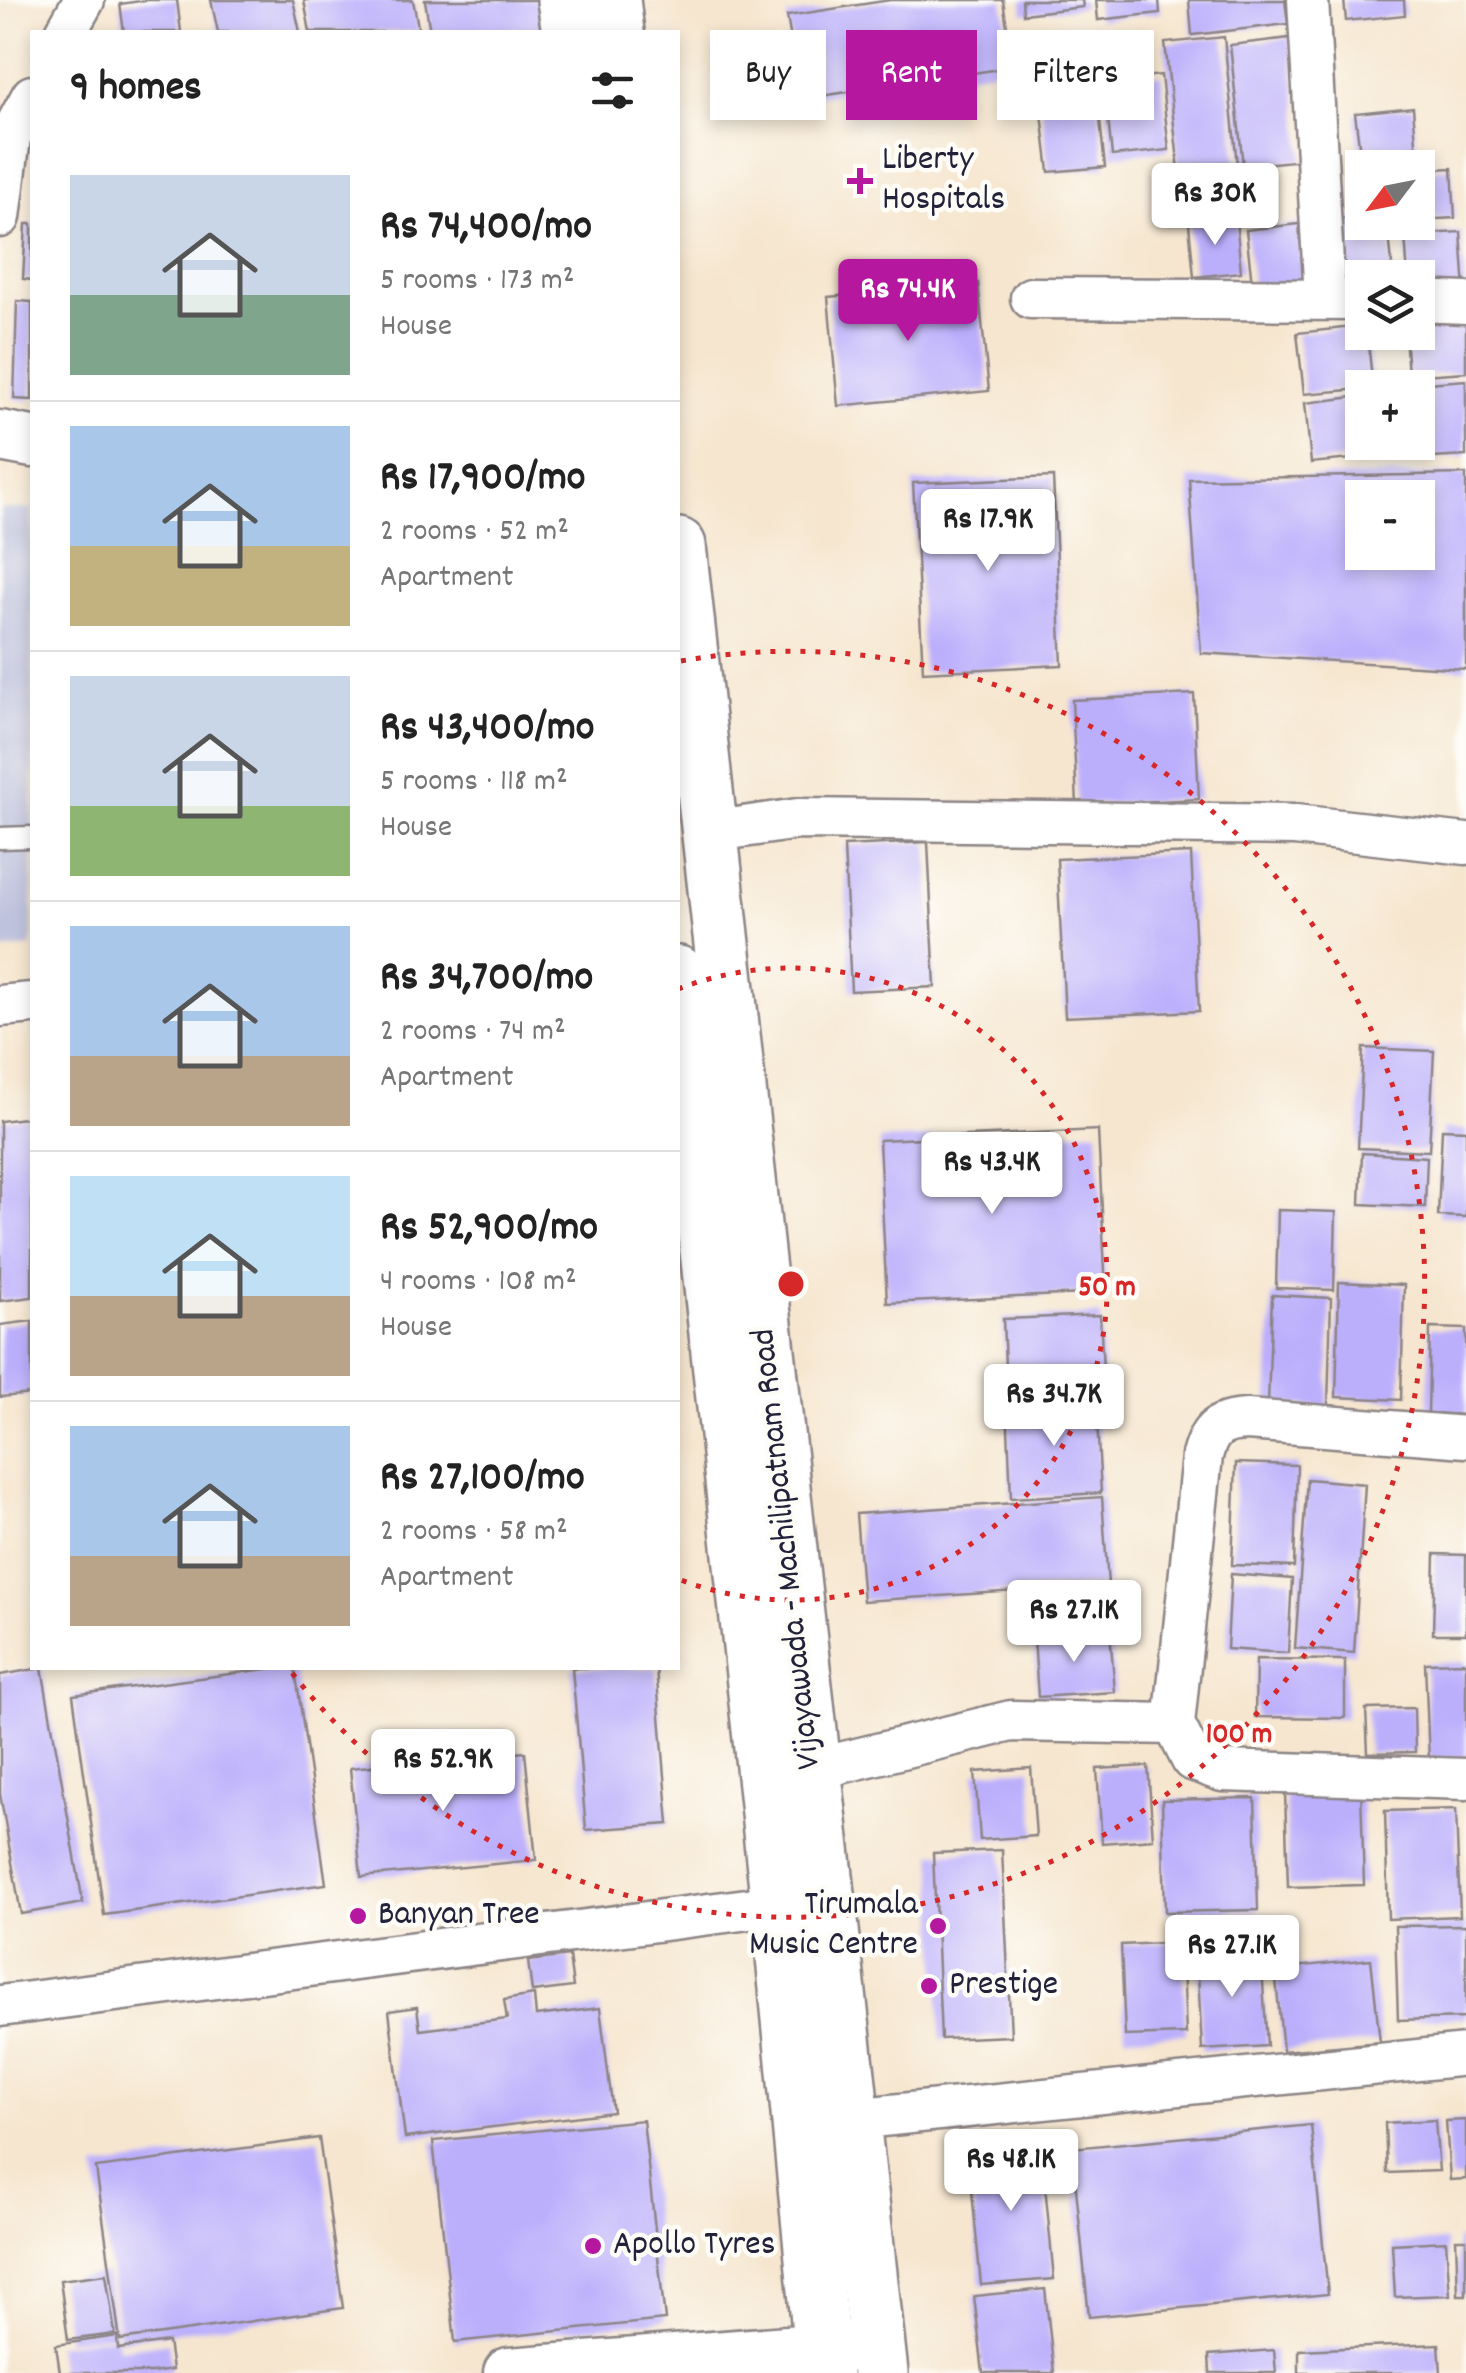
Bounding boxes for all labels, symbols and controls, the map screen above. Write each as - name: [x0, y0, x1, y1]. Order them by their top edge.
- chip: Buy: [710, 30, 826, 120]
- chip: Rent: [846, 30, 977, 120]
- chip: Filters: [997, 30, 1154, 120]
- text: 9 homes: [70, 60, 202, 120]
- icon: filters: [585, 63, 640, 118]
- place label: Liberty Hospitals: [882, 136, 1005, 226]
- north arrow: [1345, 150, 1435, 240]
- map controls: [1345, 150, 1435, 570]
- pin: Rs 30K: [1134, 163, 1296, 248]
- marker: Liberty Hospitals: [847, 168, 873, 194]
- text: Rs 30K: [1174, 172, 1256, 218]
- text: Rs 74,400/mo: [380, 199, 592, 259]
- icon: home: [150, 215, 270, 335]
- text: 5 rooms · 173 m²: [380, 259, 574, 305]
- pin: Rs 74.4K: [805, 259, 1011, 344]
- button: layers: [1345, 260, 1435, 350]
- text: Rs 74.4K: [860, 268, 956, 314]
- text: House: [380, 305, 452, 351]
- button: +: [1345, 370, 1435, 460]
- text: Rs 17,900/mo: [380, 450, 586, 510]
- icon: home: [150, 466, 270, 586]
- button: −: [1345, 480, 1435, 570]
- pin: Rs 17.9K: [885, 489, 1091, 574]
- text: Rs 17.9K: [943, 498, 1033, 544]
- text: 2 rooms · 52 m²: [380, 510, 569, 556]
- text: Apartment: [380, 556, 514, 602]
- text: Rs 43,400/mo: [380, 700, 595, 760]
- icon: home: [150, 716, 270, 836]
- text: 5 rooms · 118 m²: [380, 760, 568, 806]
- text: House: [380, 806, 452, 852]
- text: Rs 34,700/mo: [380, 950, 593, 1010]
- icon: home: [150, 966, 270, 1086]
- text: 2 rooms · 74 m²: [380, 1010, 566, 1056]
- text: Apartment: [380, 1056, 514, 1102]
- pin: Rs 43.4K: [889, 1132, 1095, 1217]
- text: Rs 43.4K: [943, 1141, 1041, 1187]
- text: Rs 52,900/mo: [380, 1200, 598, 1260]
- icon: home: [150, 1216, 270, 1336]
- text: 4 rooms · 108 m²: [380, 1260, 577, 1306]
- centre of rings: [773, 1266, 809, 1302]
- text: 50 m: [1078, 1268, 1136, 1311]
- text: House: [380, 1306, 452, 1352]
- street label: Vijayawada - Machilipatnam Road: [740, 1326, 836, 1772]
- pin: Rs 34.7K: [951, 1364, 1157, 1449]
- text: Rs 34.7K: [1006, 1373, 1102, 1419]
- text: Rs 27,100/mo: [380, 1450, 585, 1510]
- icon: home: [150, 1466, 270, 1586]
- text: 2 rooms · 58 m²: [380, 1510, 568, 1556]
- text: Apartment: [380, 1556, 514, 1602]
- pin: Rs 27.1K: [971, 1580, 1177, 1665]
- text: Rs 27.1K: [1029, 1589, 1119, 1635]
- text: 100 m: [1206, 1715, 1272, 1758]
- pin: Rs 52.9K: [340, 1729, 546, 1814]
- text: Rs 52.9K: [393, 1738, 493, 1784]
- place label: Tirumala Music Centre: [749, 1881, 919, 1971]
- place label: Banyan Tree: [378, 1891, 540, 1941]
- marker: Banyan Tree: [347, 1905, 369, 1927]
- marker: Tirumala Music Centre: [927, 1915, 949, 1937]
- pin: Rs 27.1K: [1129, 1915, 1335, 2000]
- text: Rs 27.1K: [1187, 1924, 1277, 1970]
- place label: Prestige: [949, 1961, 1058, 2011]
- marker: Prestige: [918, 1975, 940, 1997]
- pin: Rs 48.1K: [908, 2129, 1114, 2214]
- text: Rs 48.1K: [966, 2138, 1056, 2184]
- place label: Apollo Tyres: [613, 2221, 775, 2271]
- marker: Apollo Tyres: [582, 2235, 604, 2257]

